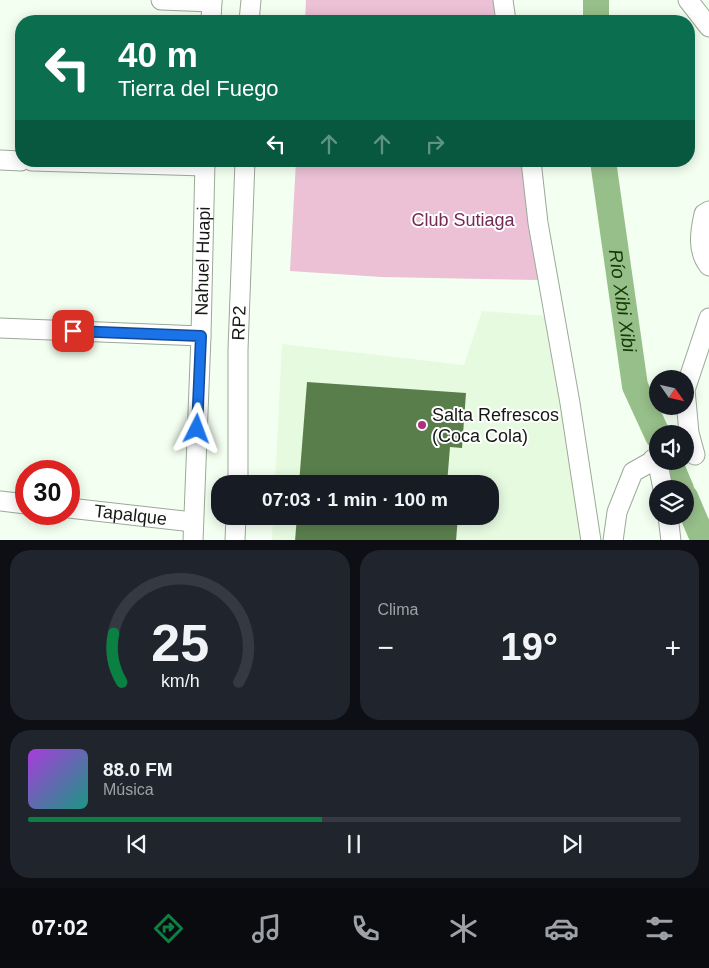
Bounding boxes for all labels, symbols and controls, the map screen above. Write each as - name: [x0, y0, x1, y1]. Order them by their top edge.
- icon: left: [35, 35, 100, 100]
- text: 40 m: [118, 35, 198, 74]
- text: Tierra del Fuego: [118, 76, 279, 101]
- icon: left: [262, 130, 290, 158]
- icon: ahead: [315, 130, 343, 158]
- icon: ahead: [368, 130, 396, 158]
- icon: right: [421, 130, 449, 158]
- street label: Nahuel Huapi: [191, 206, 214, 316]
- park label: Club Sutiaga: [411, 210, 516, 230]
- water label: Río Xibi Xibi: [605, 248, 641, 354]
- street label: RP2: [228, 305, 250, 341]
- pin: [52, 310, 94, 352]
- icon: arrive: [59, 317, 87, 345]
- north arrow: [649, 370, 694, 415]
- map controls: [649, 370, 694, 525]
- position arrow: [170, 402, 222, 454]
- place label: Salta Refrescos (Coca Cola): [432, 405, 559, 446]
- marker: Salta Refrescos (Coca Cola): [416, 419, 428, 431]
- button: sound: [649, 425, 694, 470]
- speed limit sign: 30: [15, 460, 80, 525]
- button: layers: [649, 480, 694, 525]
- text: 07:03 · 1 min · 100 m: [262, 489, 448, 510]
- street label: Tapalque: [93, 501, 168, 529]
- text: Clima: [378, 601, 418, 618]
- text: 25: [151, 614, 209, 672]
- text: 19°: [501, 626, 558, 668]
- text: −: [378, 632, 394, 663]
- text: +: [665, 632, 681, 663]
- text: km/h: [160, 671, 199, 691]
- text: 88.0 FM: [103, 759, 173, 780]
- text: Música: [103, 781, 154, 798]
- icon: previous: [123, 830, 151, 858]
- icon: pause: [340, 830, 368, 858]
- icon: next: [558, 830, 586, 858]
- icon: directions: [151, 911, 186, 946]
- icon: music: [249, 911, 284, 946]
- icon: phone: [348, 911, 383, 946]
- icon: climate: [446, 911, 481, 946]
- icon: car: [544, 911, 579, 946]
- icon: filters: [642, 911, 677, 946]
- text: 07:02: [32, 915, 88, 940]

